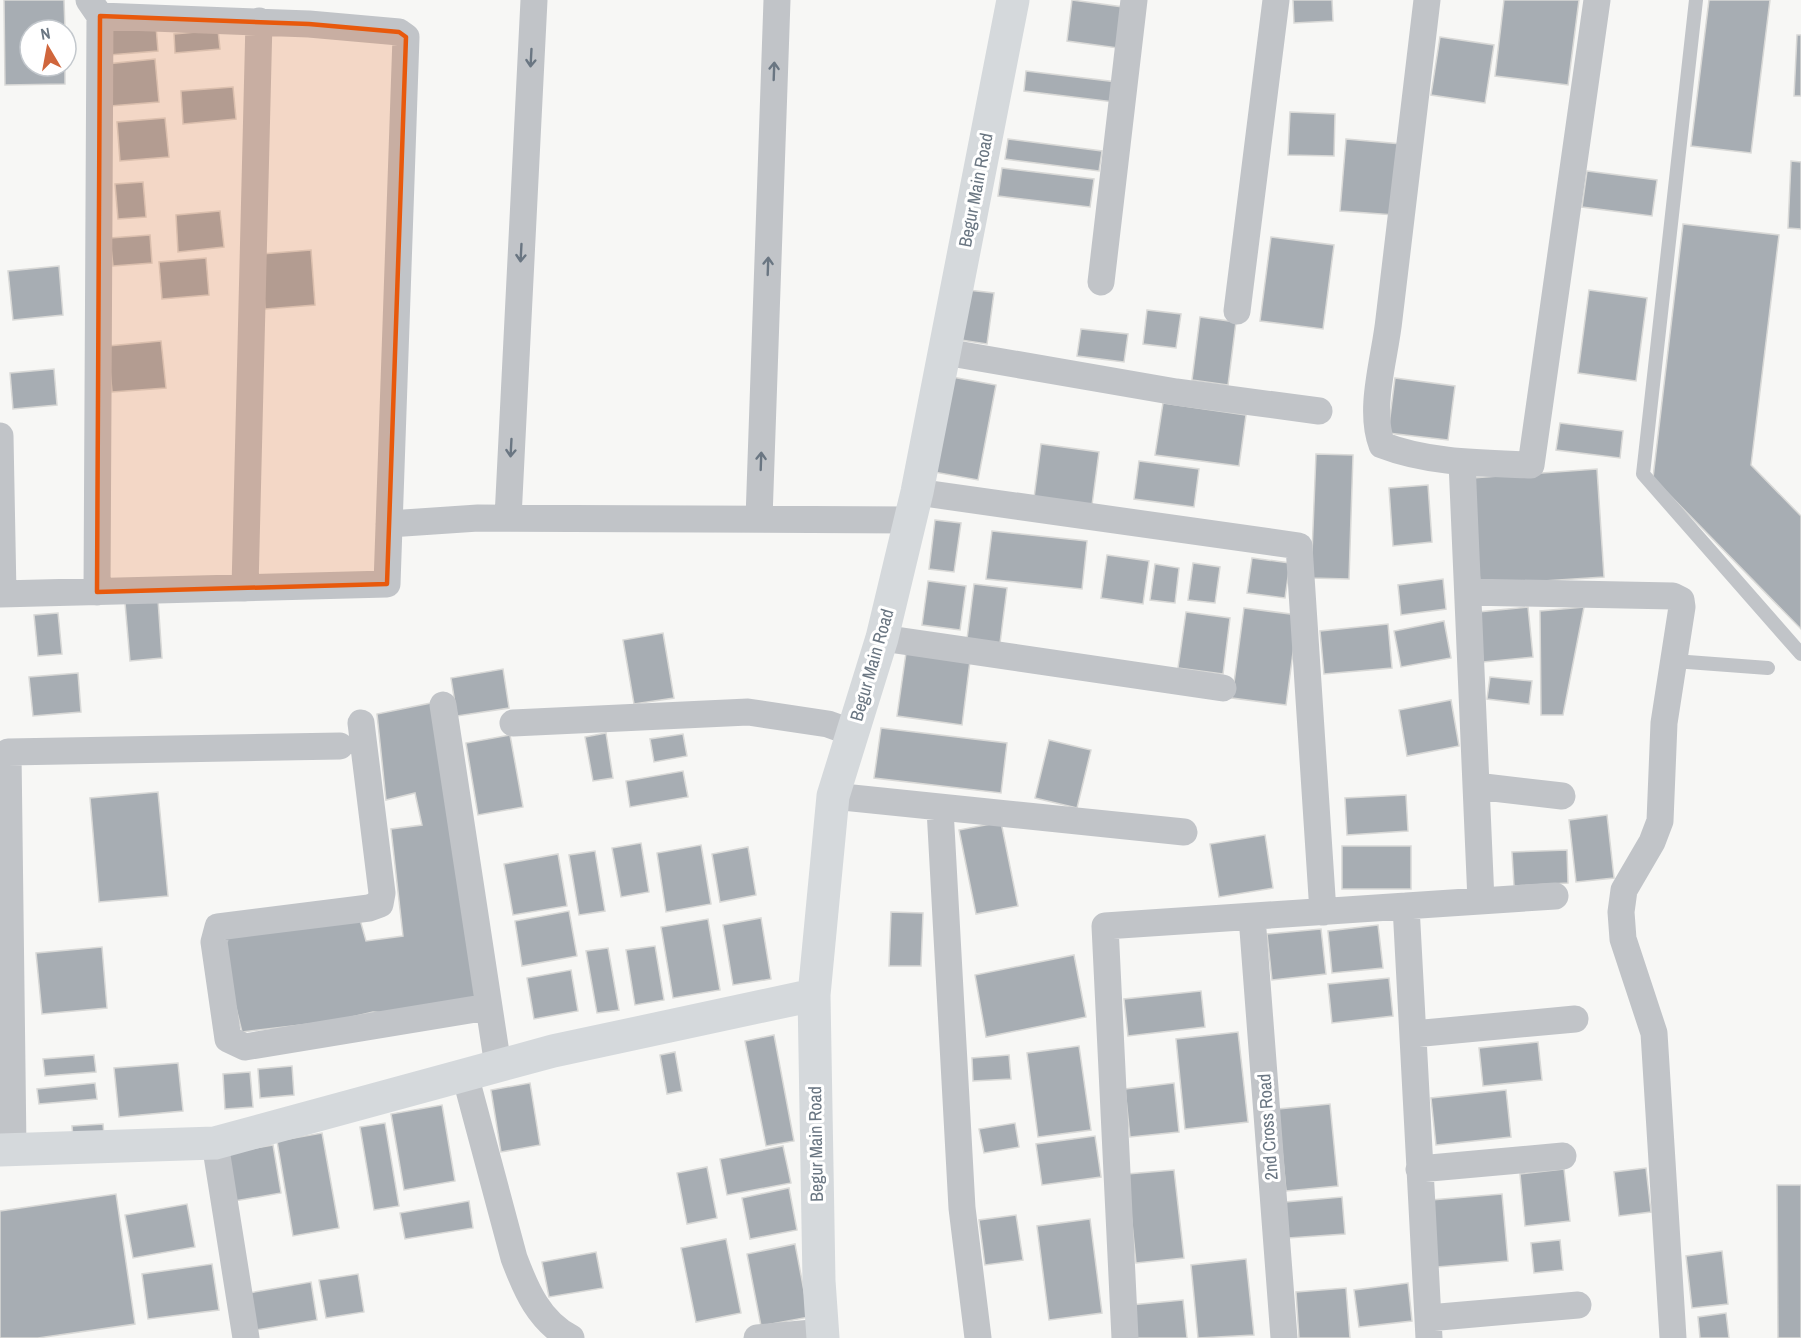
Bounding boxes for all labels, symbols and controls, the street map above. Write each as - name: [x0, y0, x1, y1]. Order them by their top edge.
- north arrow: [18, 18, 78, 78]
- text: N: [39, 22, 52, 45]
- one-way arrow: [526, 48, 537, 68]
- one-way arrow: [769, 62, 780, 82]
- street label: Begur Main Road: [952, 131, 999, 249]
- one-way arrow: [516, 243, 527, 263]
- one-way arrow: [762, 257, 773, 277]
- one-way arrow: [506, 437, 517, 457]
- one-way arrow: [755, 451, 766, 471]
- street label: Begur Main Road: [844, 606, 899, 724]
- street label: 2nd Cross Road: [1251, 1073, 1284, 1181]
- street label: Begur Main Road: [802, 1086, 829, 1202]

